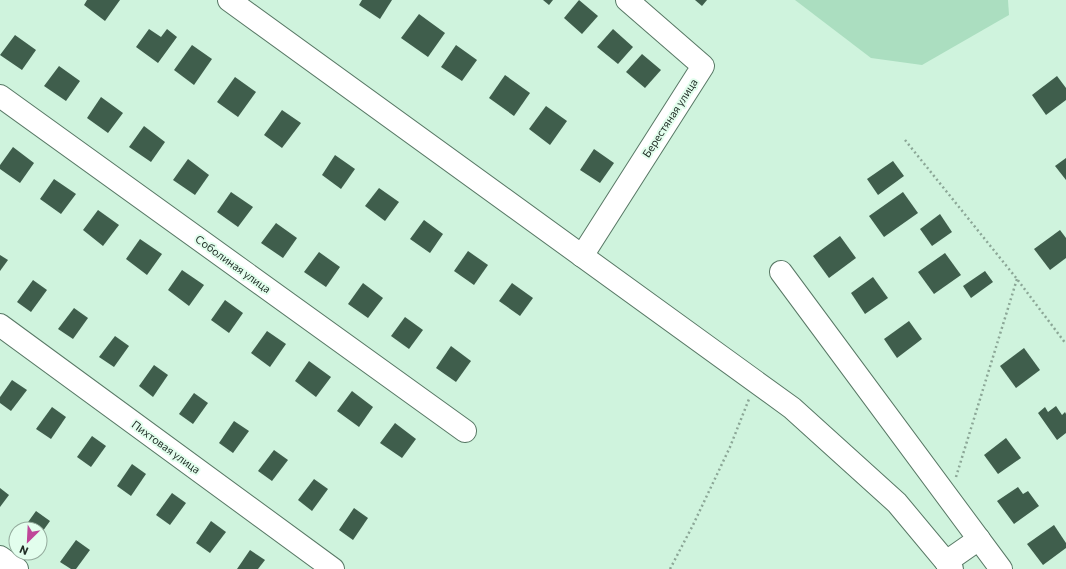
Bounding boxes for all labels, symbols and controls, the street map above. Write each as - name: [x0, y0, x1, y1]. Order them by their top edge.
- street label: Берестяная улица: [639, 76, 700, 160]
- street label: Соболиная улица: [193, 232, 273, 295]
- street label: Пихтовая улица: [129, 417, 203, 476]
- north arrow: [8, 521, 48, 561]
- text: N: [17, 543, 30, 558]

